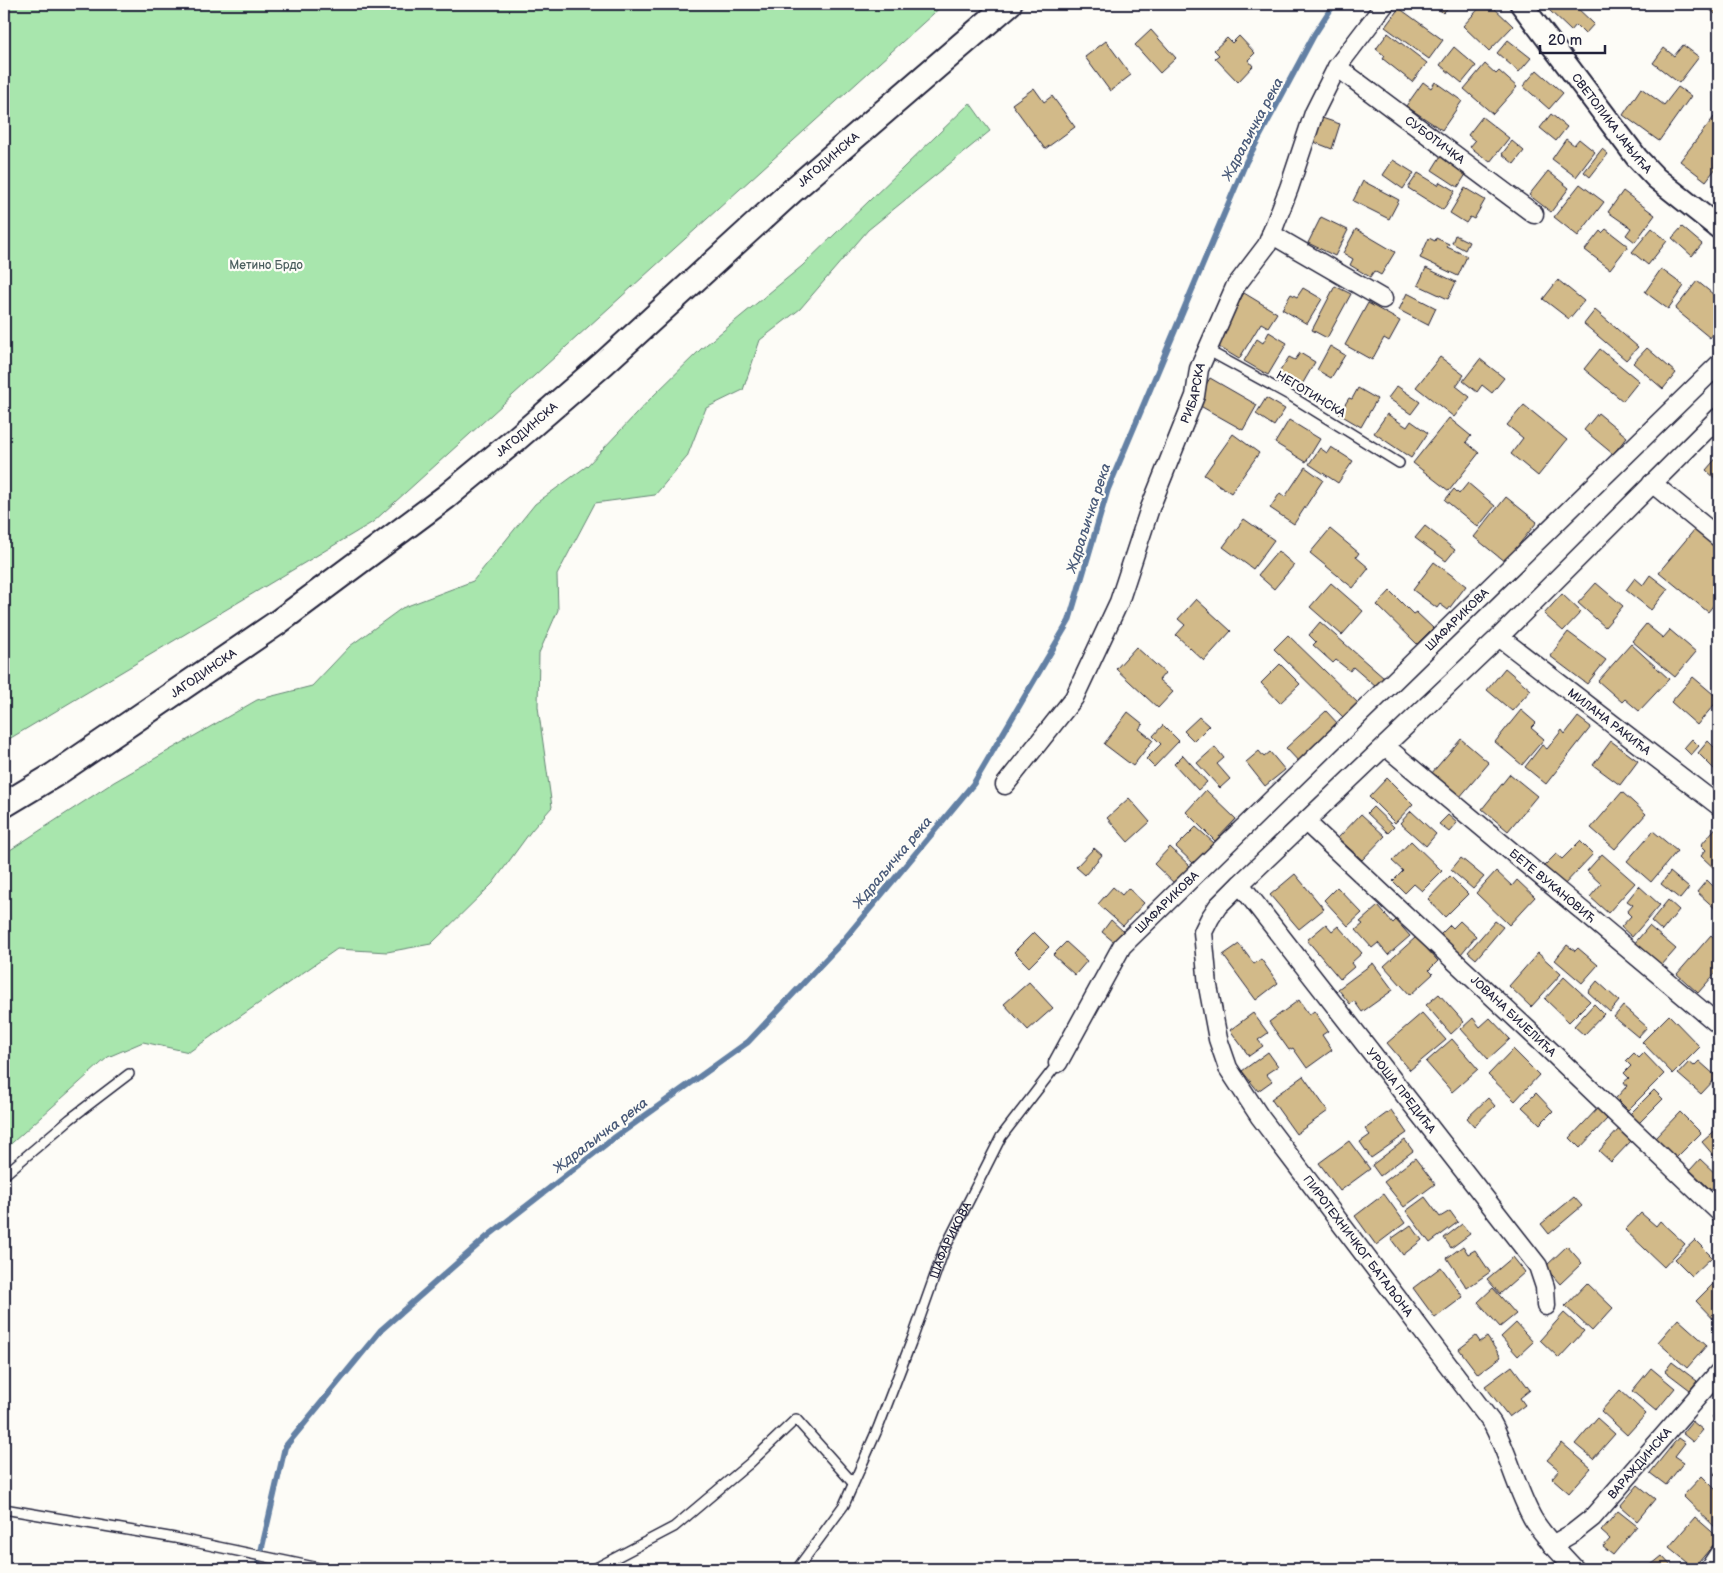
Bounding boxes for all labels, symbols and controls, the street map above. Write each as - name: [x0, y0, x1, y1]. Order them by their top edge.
- scale bar: [1540, 22, 1606, 54]
- text: 20 m: [1548, 31, 1582, 50]
- street label: СВЕТОЛИКА ЈАЊИЋА: [1568, 71, 1655, 177]
- water label: Ждраљичка река: [1218, 75, 1287, 185]
- street label: СУБОТИЧКА: [1402, 113, 1468, 168]
- street label: ЈАГОДИНСКА: [795, 129, 863, 191]
- park label: Метино Брдо: [229, 258, 303, 273]
- street label: РИБАРСКА: [1178, 360, 1209, 426]
- street label: НЕГОТИНСКА: [1273, 368, 1349, 421]
- street label: ЈАГОДИНСКА: [493, 399, 562, 461]
- water label: Ждраљичка река: [1062, 461, 1114, 576]
- street label: ШАФАРИКОВА: [1422, 585, 1493, 654]
- street label: ЈАГОДИНСКА: [168, 645, 240, 701]
- street label: МИЛАНА РАКИЋА: [1564, 685, 1654, 759]
- water label: Ждраљичка река: [848, 813, 936, 912]
- street label: БЕТЕ ВУКАНОВИЋ: [1506, 846, 1598, 927]
- street label: ШАФАРИКОВА: [1132, 868, 1203, 937]
- street label: ЈОВАНА БИЈЕЛИЋА: [1467, 973, 1559, 1061]
- street label: УРОША ПРЕДИЋА: [1363, 1045, 1439, 1137]
- water label: Ждраљичка река: [549, 1094, 651, 1177]
- street label: ПИРОТЕХНИЧКОГ БАТАЉОНА: [1300, 1173, 1416, 1321]
- street label: ШАФАРИКОВА: [927, 1199, 975, 1281]
- street label: ВАРАЖДИНСКА: [1605, 1424, 1676, 1502]

